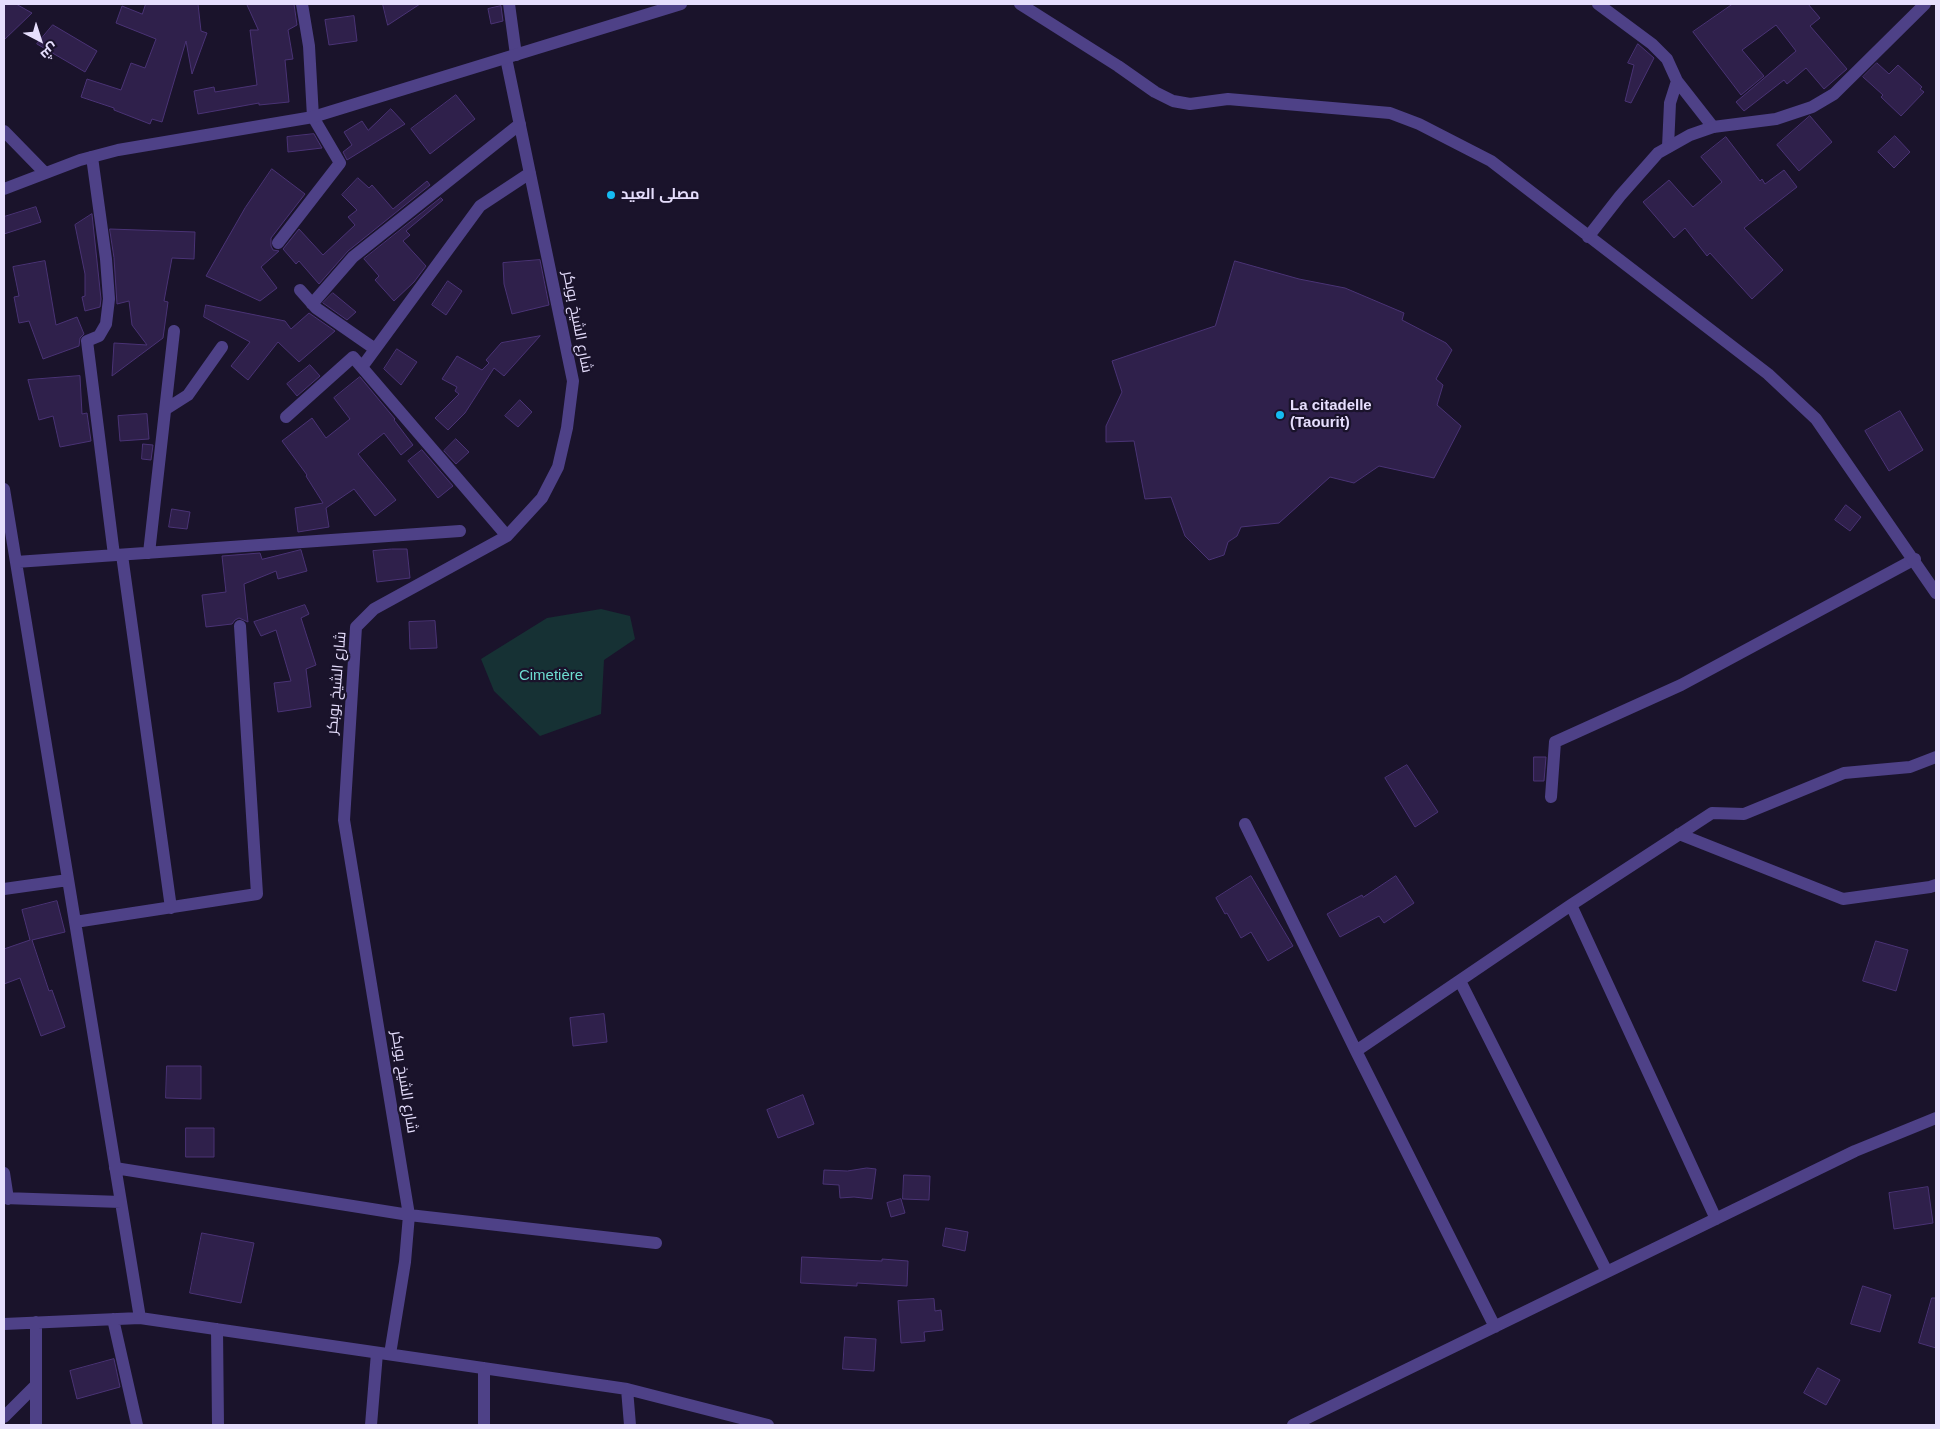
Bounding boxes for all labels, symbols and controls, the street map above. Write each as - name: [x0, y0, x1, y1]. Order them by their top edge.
- north arrow: [15, 15, 65, 65]
- text: ش: [38, 40, 62, 63]
- place label: مصلى العيد: [621, 186, 699, 204]
- marker: مصلى العيد: [605, 189, 617, 201]
- street label: شارع الشيخ بوبكر: [558, 270, 596, 374]
- place label: La citadelle (Taourit): [1290, 397, 1372, 432]
- marker: La citadelle (Taourit): [1274, 409, 1286, 421]
- street label: شارع الشيخ بوبكر: [324, 631, 350, 735]
- park label: Cimetière: [519, 667, 583, 685]
- street label: شارع الشيخ بوبكر: [387, 1030, 421, 1134]

